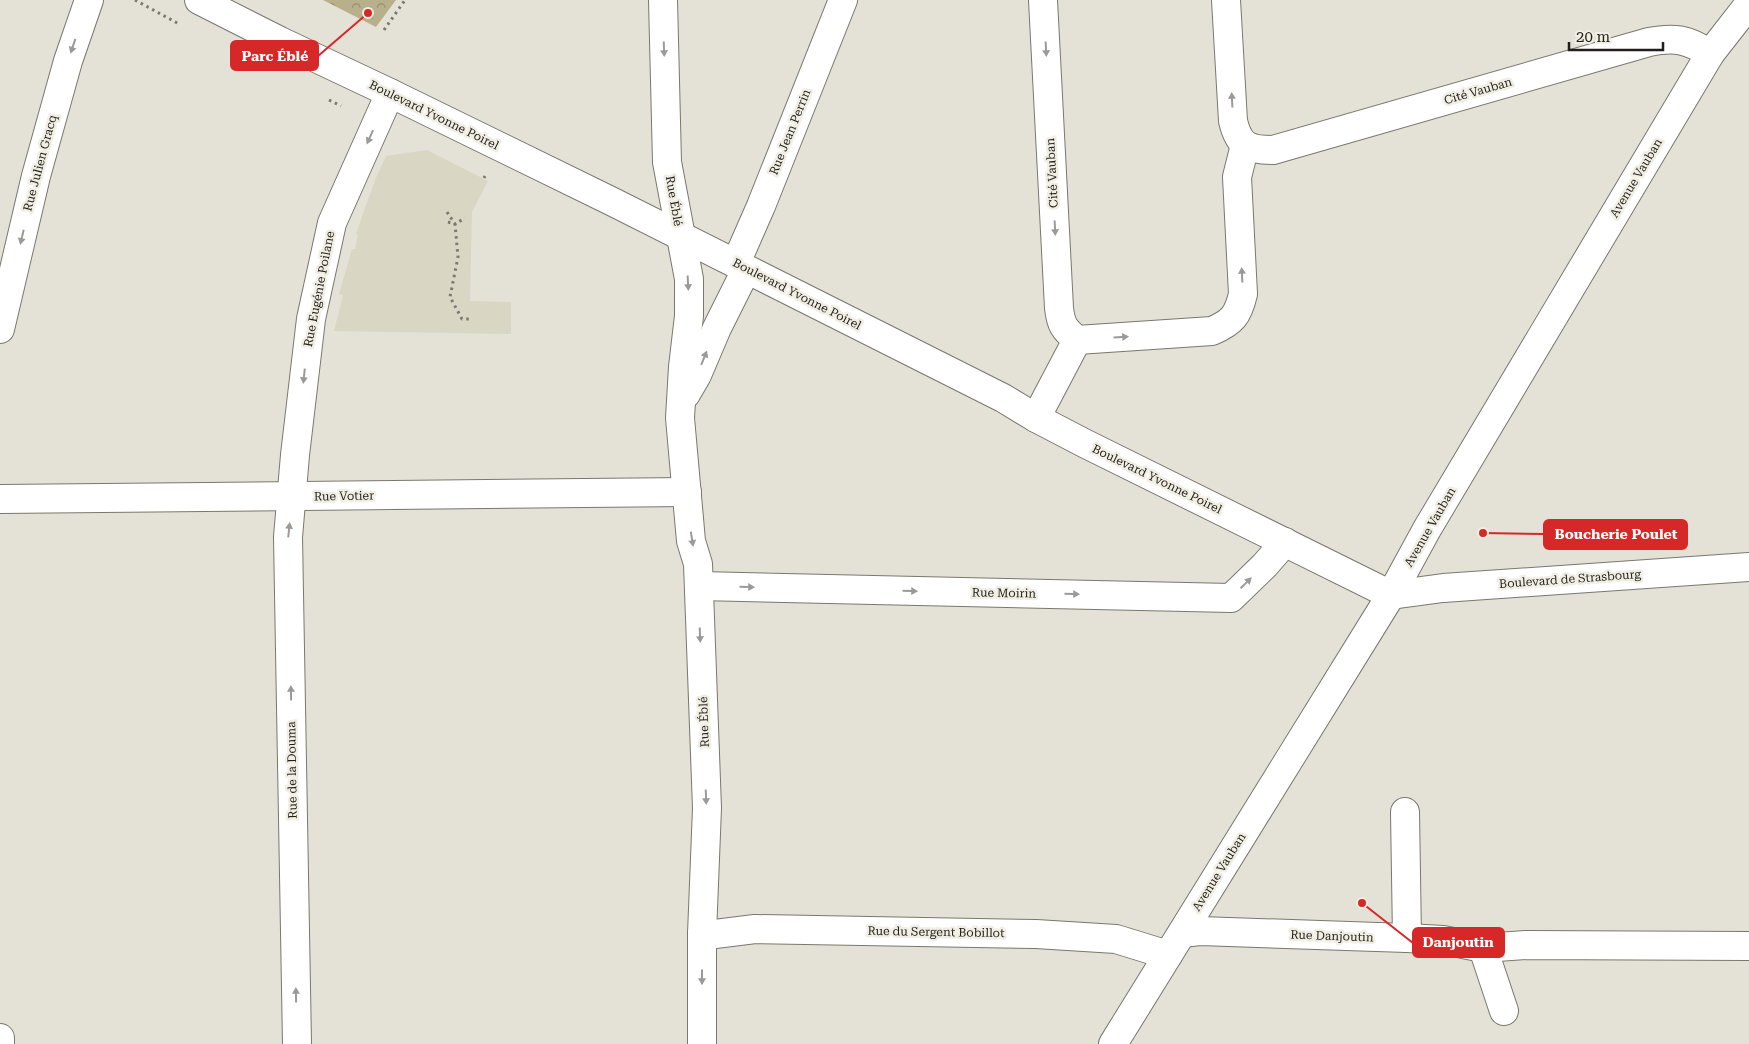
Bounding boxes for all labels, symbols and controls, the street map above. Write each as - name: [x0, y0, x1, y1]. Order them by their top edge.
- scale bar: [1569, 20, 1663, 52]
- text: 20 m: [1576, 28, 1611, 46]
- one-way arrow: [69, 39, 77, 54]
- callout: Parc Éblé: [231, 41, 318, 70]
- one-way arrow: [661, 41, 669, 57]
- one-way arrow: [1042, 41, 1050, 57]
- text: Parc Éblé: [242, 48, 308, 64]
- street label: Cité Vauban: [1442, 75, 1514, 107]
- street label: Boulevard Yvonne Poirel: [367, 77, 501, 153]
- street label: Rue Jean Perrin: [766, 87, 814, 177]
- one-way arrow: [1228, 92, 1236, 108]
- street label: Rue Julien Gracq: [20, 113, 60, 213]
- one-way arrow: [366, 130, 374, 144]
- street label: Avenue Vauban: [1607, 136, 1665, 220]
- street label: Cité Vauban: [1043, 137, 1061, 208]
- street label: Rue Éblé: [663, 175, 685, 228]
- one-way arrow: [1051, 221, 1059, 237]
- one-way arrow: [18, 229, 26, 244]
- street label: Rue Eugénie Poilane: [301, 229, 337, 348]
- street label: Boulevard Yvonne Poirel: [730, 255, 864, 333]
- one-way arrow: [1238, 267, 1246, 283]
- one-way arrow: [685, 275, 693, 291]
- one-way arrow: [1113, 333, 1129, 341]
- one-way arrow: [700, 350, 708, 365]
- one-way arrow: [300, 369, 308, 385]
- street label: Boulevard Yvonne Poirel: [1090, 441, 1224, 517]
- street label: Avenue Vauban: [1402, 485, 1459, 569]
- street label: Rue Votier: [314, 488, 374, 504]
- callout: Boucherie Poulet: [1544, 520, 1687, 549]
- one-way arrow: [285, 522, 293, 538]
- text: Boucherie Poulet: [1555, 526, 1678, 542]
- one-way arrow: [688, 532, 696, 548]
- street label: Boulevard de Strasbourg: [1499, 567, 1642, 591]
- one-way arrow: [1240, 577, 1252, 589]
- one-way arrow: [740, 583, 756, 591]
- street label: Rue Moirin: [972, 585, 1036, 601]
- one-way arrow: [902, 587, 918, 595]
- one-way arrow: [1065, 591, 1081, 599]
- one-way arrow: [697, 627, 705, 643]
- one-way arrow: [287, 685, 295, 701]
- street label: Rue Éblé: [696, 696, 712, 748]
- street label: Rue de la Douma: [284, 721, 300, 819]
- one-way arrow: [703, 789, 711, 805]
- street label: Avenue Vauban: [1189, 830, 1249, 914]
- street label: Rue du Sergent Bobillot: [867, 924, 1005, 940]
- street label: Rue Danjoutin: [1290, 928, 1374, 944]
- callout: Danjoutin: [1413, 928, 1504, 957]
- text: Danjoutin: [1422, 934, 1494, 950]
- one-way arrow: [698, 969, 706, 985]
- one-way arrow: [292, 987, 300, 1003]

